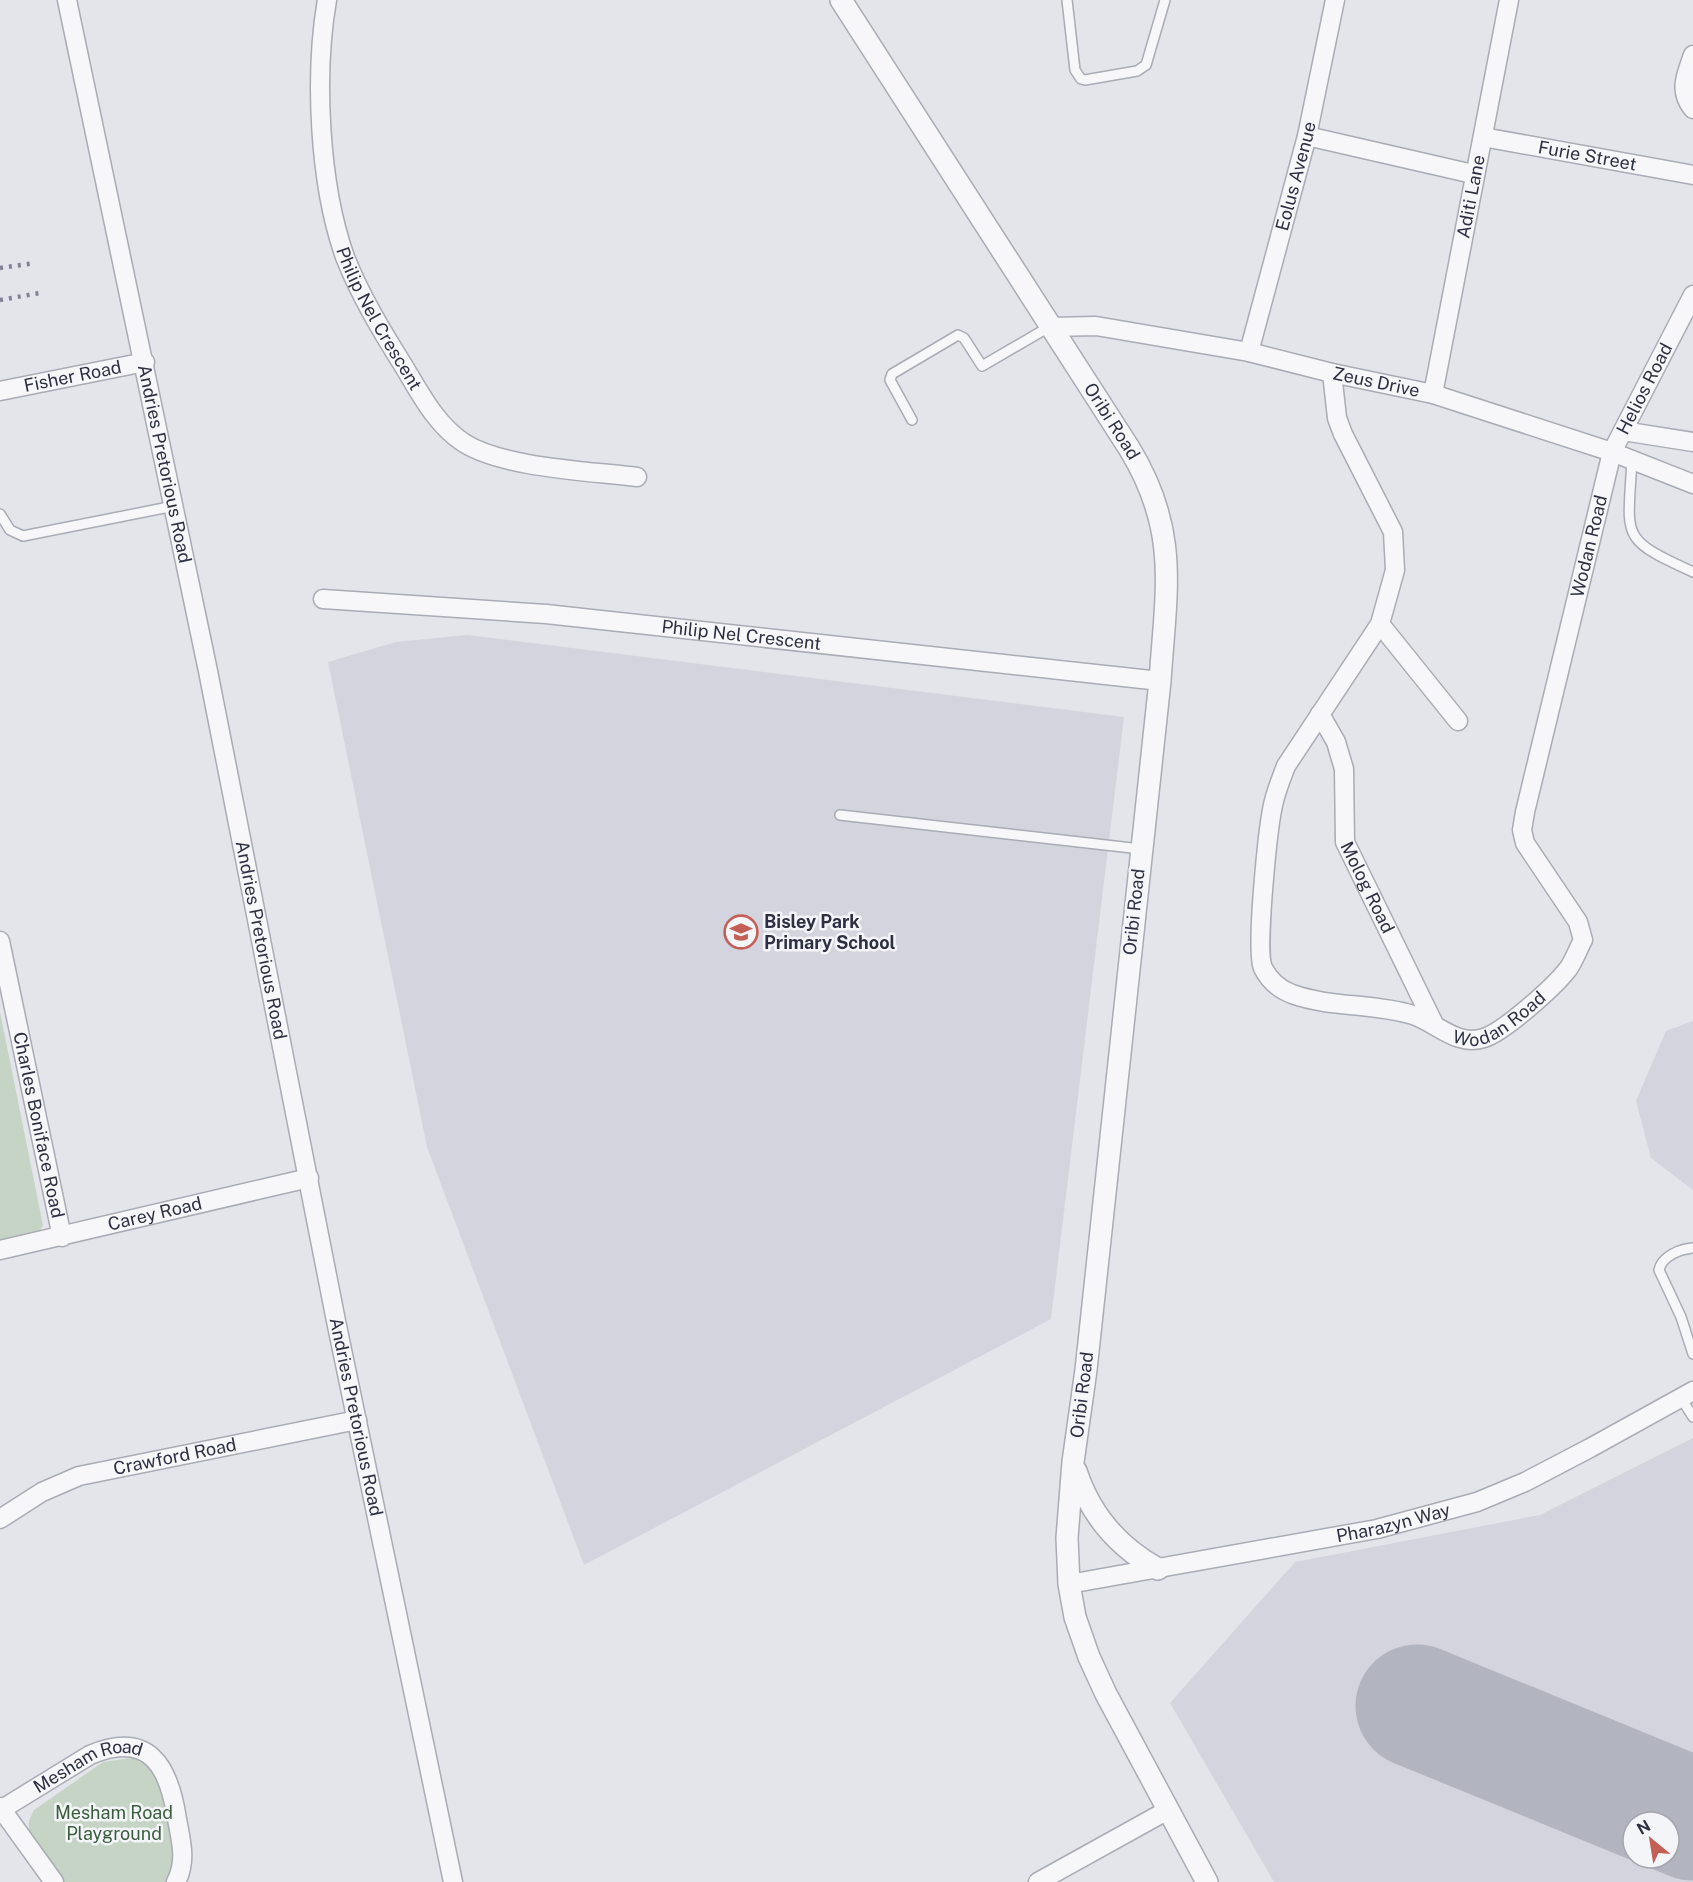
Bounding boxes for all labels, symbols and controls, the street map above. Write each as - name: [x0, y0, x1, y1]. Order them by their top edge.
- street label: Eolus Avenue: [1271, 120, 1320, 233]
- street label: Furie Street: [1536, 136, 1638, 175]
- street label: Aditi Lane: [1452, 153, 1489, 240]
- street label: Philip Nel Crescent: [332, 244, 426, 394]
- street label: Helios Road: [1612, 339, 1676, 438]
- street label: Fisher Road: [22, 356, 123, 396]
- street label: Zeus Drive: [1331, 362, 1422, 401]
- street label: Andries Pretorious Road: [134, 363, 196, 565]
- street label: Oribi Road: [1080, 379, 1145, 463]
- street label: Wodan Road: [1566, 493, 1611, 599]
- street label: Philip Nel Crescent: [661, 616, 822, 654]
- street label: Molog Road: [1336, 838, 1399, 936]
- street label: Andries Pretorious Road: [232, 839, 291, 1041]
- street label: Oribi Road: [1119, 868, 1148, 956]
- place label: Bisley Park Primary School: [764, 911, 896, 953]
- school or university icon: Bisley Park Primary School: [723, 914, 759, 950]
- street label: Wodan Road: [1451, 987, 1550, 1050]
- street label: Charles Boniface Road: [9, 1030, 69, 1220]
- street label: Carey Road: [106, 1192, 204, 1235]
- street label: Andries Pretorious Road: [326, 1315, 387, 1518]
- street label: Oribi Road: [1066, 1351, 1097, 1439]
- street label: Crawford Road: [111, 1434, 238, 1479]
- street label: Pharazyn Way: [1335, 1499, 1453, 1546]
- street label: Mesham Road: [29, 1736, 145, 1797]
- park label: Mesham Road Playground: [55, 1802, 173, 1844]
- north arrow: [1621, 1810, 1681, 1870]
- text: N: [1634, 1816, 1654, 1839]

